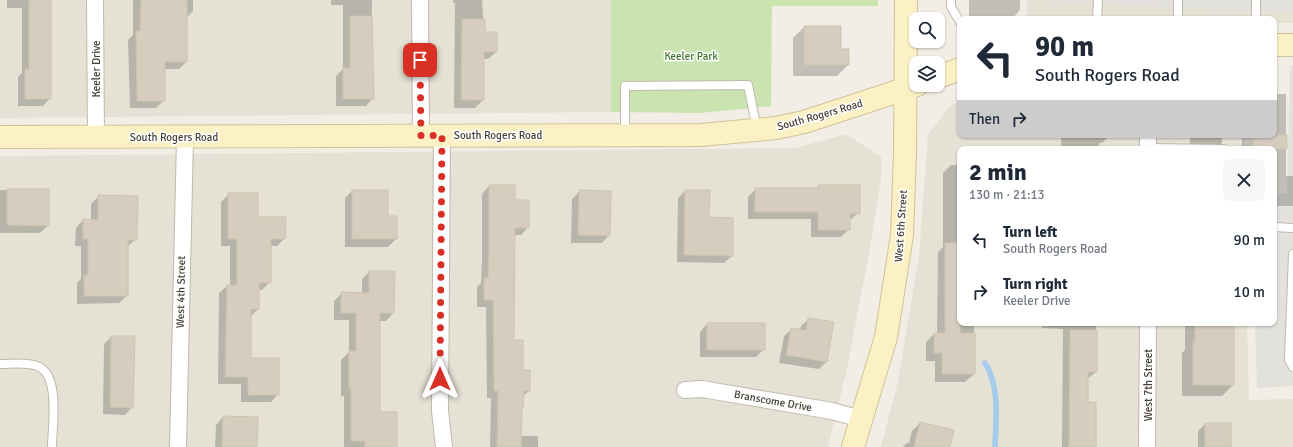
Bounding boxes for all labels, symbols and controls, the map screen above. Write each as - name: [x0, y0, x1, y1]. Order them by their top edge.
- map controls: [909, 12, 945, 92]
- button: search: [909, 12, 945, 48]
- text: 90 m: [1035, 30, 1094, 64]
- icon: left: [969, 32, 1021, 84]
- street label: Keeler Drive: [90, 40, 103, 98]
- pin: [403, 43, 437, 77]
- icon: arrive: [409, 49, 431, 71]
- park label: Keeler Park: [664, 50, 718, 63]
- button: layers: [909, 56, 945, 92]
- text: South Rogers Road: [1035, 64, 1180, 86]
- street label: South Rogers Road: [776, 97, 864, 133]
- icon: right: [1008, 108, 1030, 130]
- text: Then: [969, 110, 1000, 128]
- street label: South Rogers Road: [454, 129, 542, 142]
- street label: South Rogers Road: [130, 131, 218, 144]
- text: 2 min: [969, 157, 1027, 187]
- button: close: [1223, 159, 1265, 201]
- text: 130 m · 21:13: [969, 187, 1045, 203]
- street label: West 6th Street: [892, 189, 910, 263]
- text: Turn left: [1003, 223, 1057, 241]
- icon: left: [969, 229, 991, 251]
- text: 90 m: [1234, 231, 1265, 249]
- text: South Rogers Road: [1003, 241, 1108, 257]
- street label: West 4th Street: [174, 256, 188, 328]
- text: Turn right: [1003, 275, 1068, 293]
- icon: right: [969, 281, 991, 303]
- text: 10 m: [1234, 283, 1265, 301]
- text: Keeler Drive: [1003, 293, 1070, 309]
- street label: West 7th Street: [1142, 349, 1155, 421]
- position arrow: [419, 358, 461, 400]
- street label: Branscome Drive: [733, 388, 813, 414]

